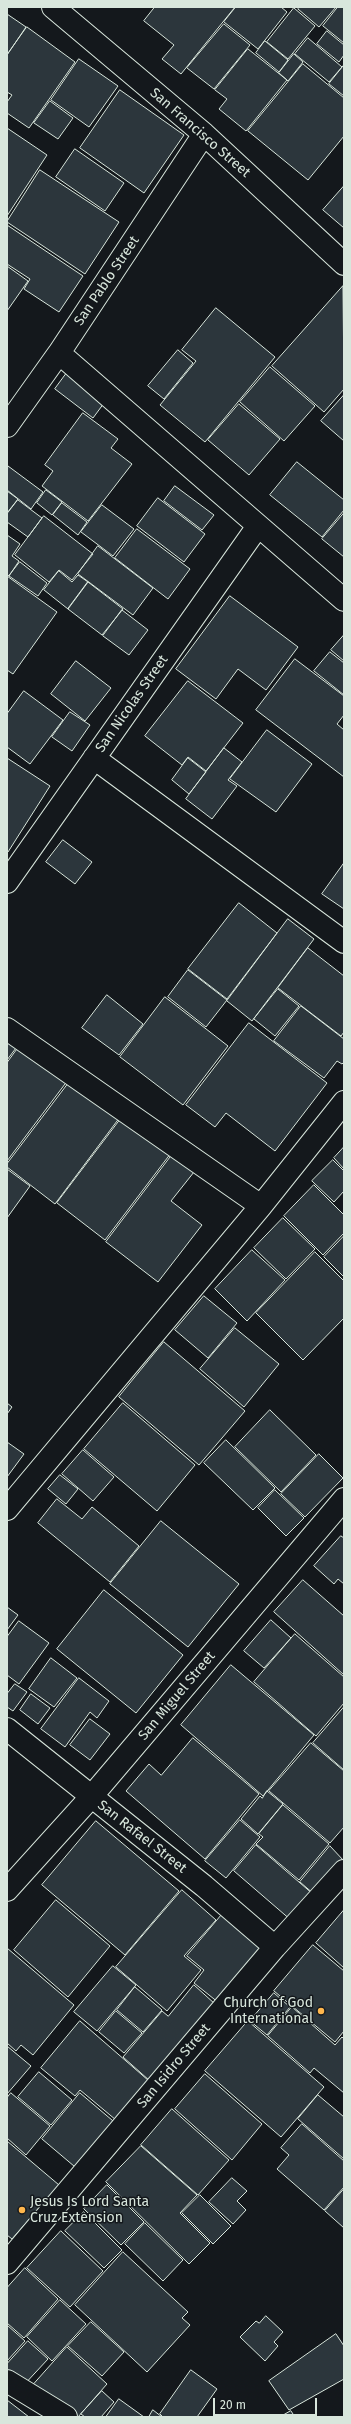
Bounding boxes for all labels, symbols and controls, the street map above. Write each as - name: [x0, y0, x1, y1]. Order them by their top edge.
- street label: San Francisco Street: [146, 85, 254, 181]
- street label: San Pablo Street: [71, 233, 143, 329]
- street label: San Nicolas Street: [92, 652, 172, 756]
- street label: San Miguel Street: [135, 1648, 219, 1744]
- street label: San Rafael Street: [94, 1797, 190, 1877]
- place label: Church of God International: [223, 1995, 313, 2028]
- marker: Church of God International: [316, 2006, 326, 2016]
- street label: San Isidro Street: [134, 2020, 214, 2112]
- place label: Jesus Is Lord Santa Cruz Extension: [30, 2194, 149, 2226]
- marker: Jesus Is Lord Santa Cruz Extension: [17, 2205, 27, 2215]
- scale bar: [215, 2390, 319, 2416]
- text: 20 m: [220, 2398, 246, 2412]

